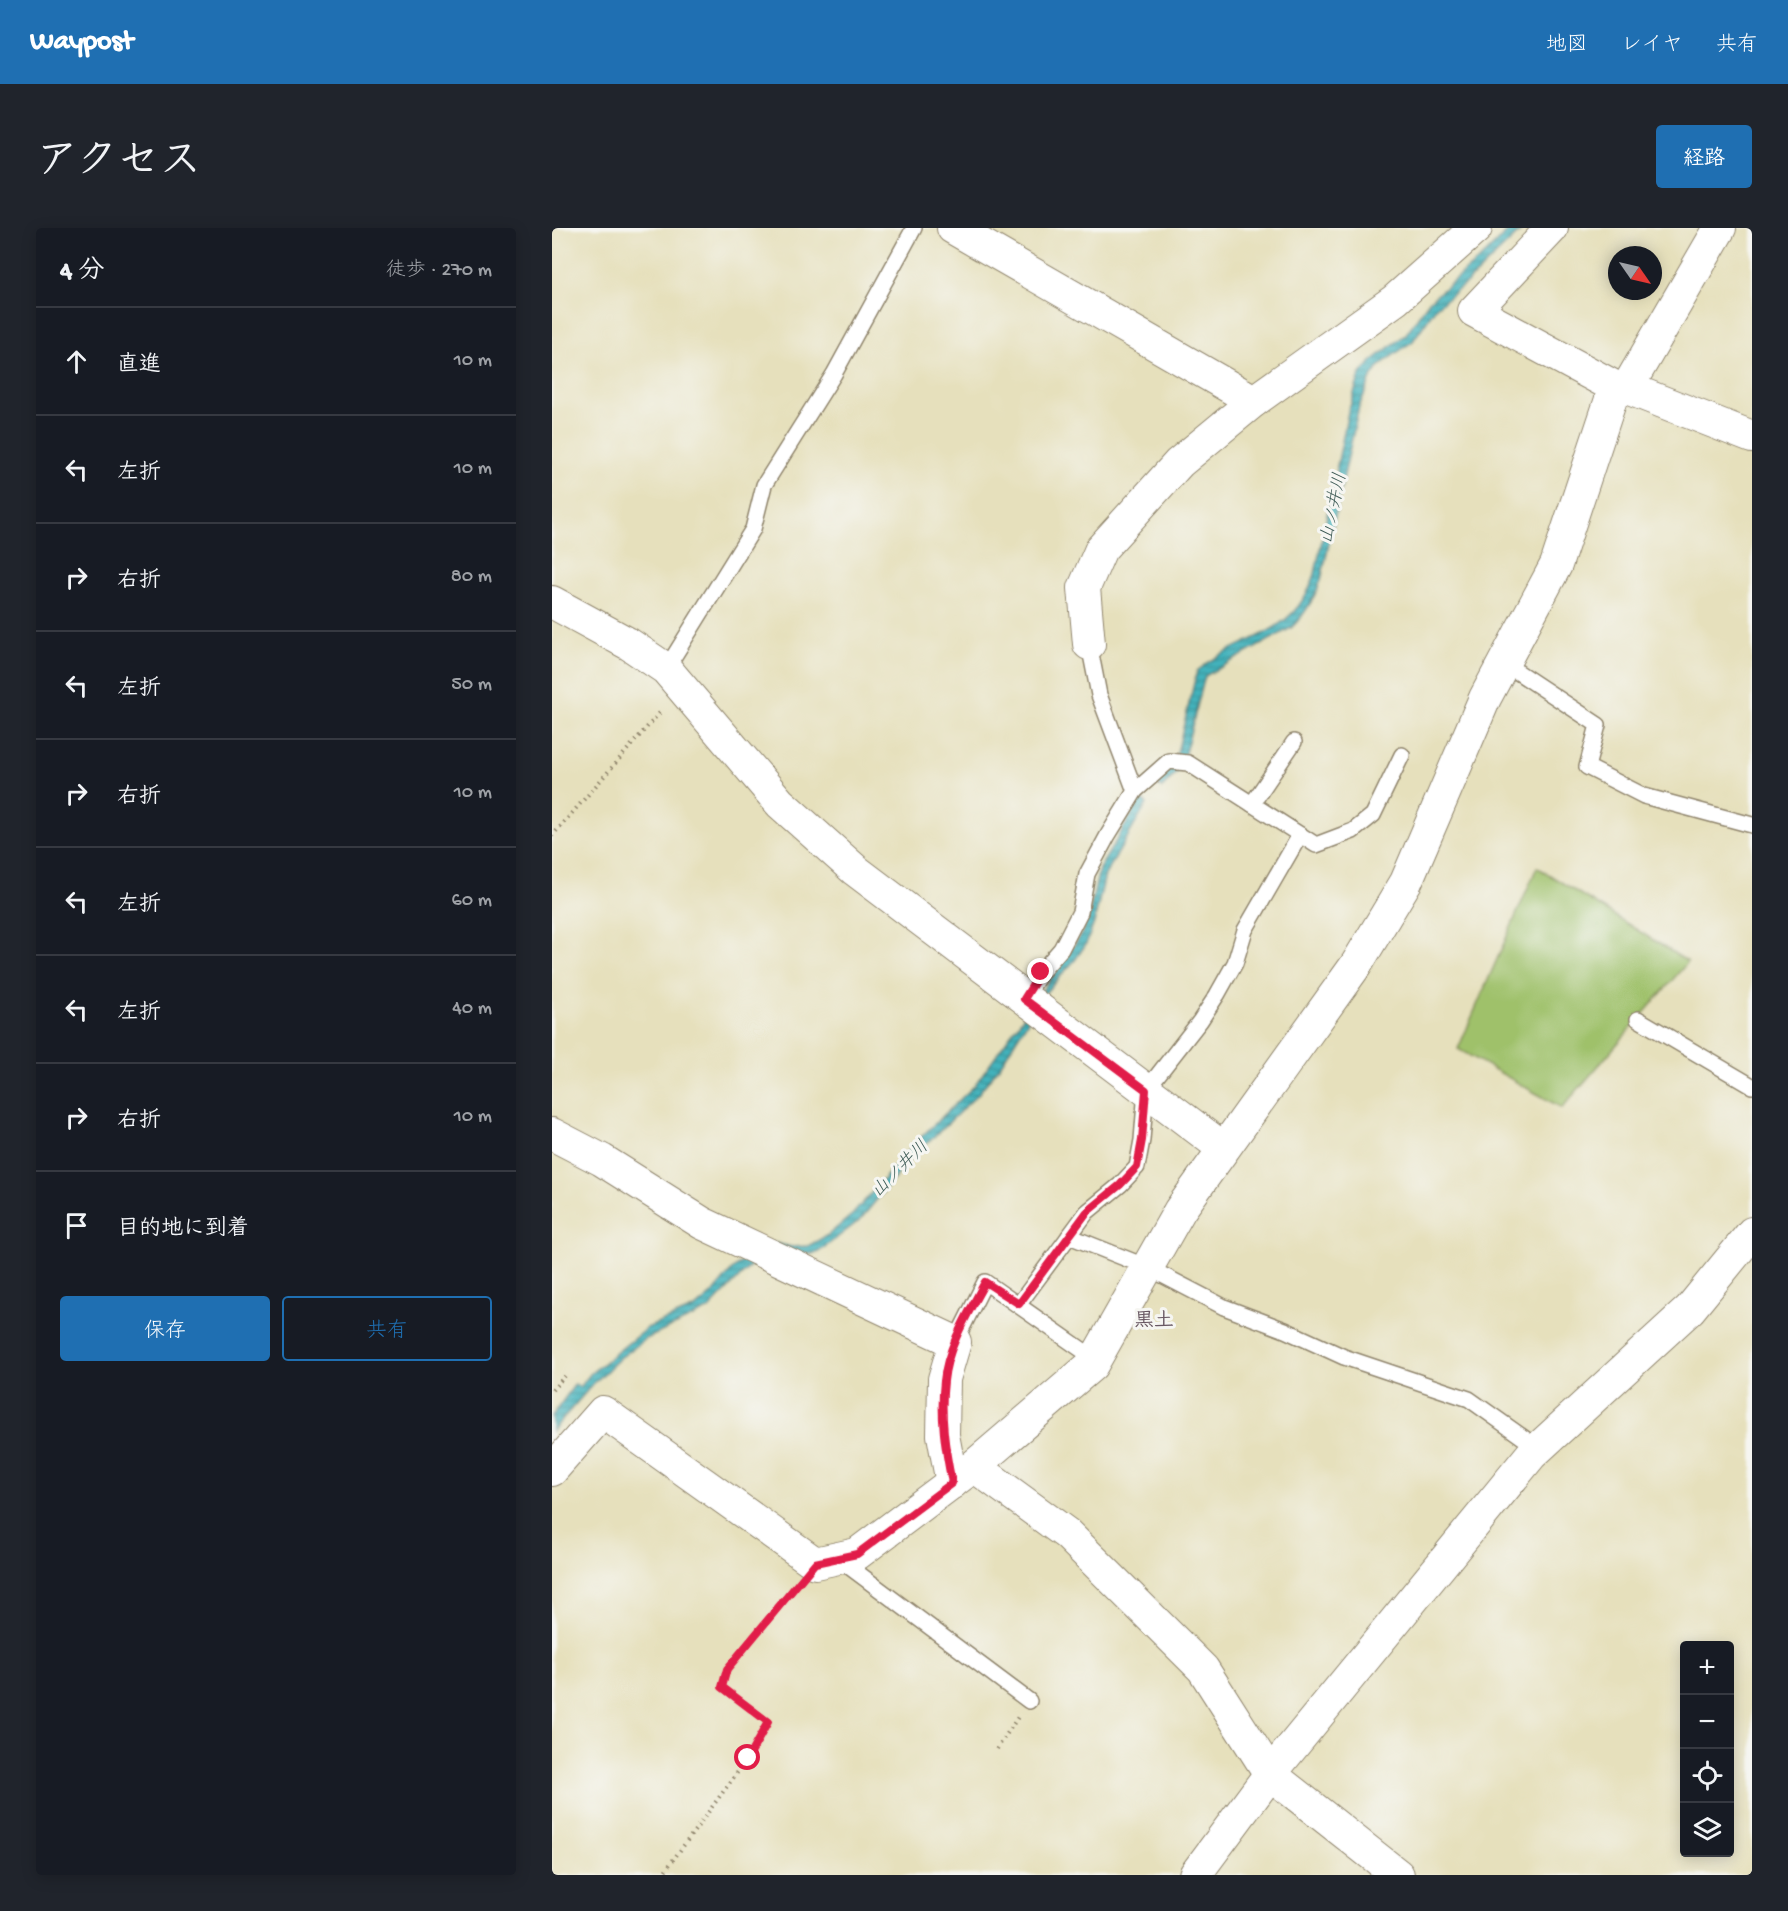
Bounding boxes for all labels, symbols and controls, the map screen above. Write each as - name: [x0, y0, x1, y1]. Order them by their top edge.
- text: Waypost: [30, 26, 133, 59]
- text: 地図: [1546, 34, 1588, 59]
- text: レイヤ: [1621, 34, 1683, 59]
- text: 共有: [1716, 34, 1758, 59]
- button: 経路: [1656, 125, 1752, 188]
- text: アクセス: [36, 140, 201, 189]
- north arrow: [1608, 246, 1662, 300]
- text: 4 分: [60, 257, 104, 288]
- text: 徒歩 · 270 m: [386, 260, 492, 283]
- icon: ahead: [60, 345, 93, 378]
- text: 10 m: [454, 350, 492, 373]
- text: 直進: [117, 353, 161, 379]
- icon: left: [60, 453, 93, 486]
- text: 10 m: [454, 458, 492, 481]
- text: 左折: [117, 461, 161, 487]
- water label: 山ノ井川: [1316, 471, 1352, 546]
- icon: right: [60, 561, 93, 594]
- text: 80 m: [451, 566, 492, 589]
- text: 右折: [117, 569, 161, 595]
- icon: left: [60, 669, 93, 702]
- text: 50 m: [451, 674, 492, 697]
- text: 左折: [117, 677, 161, 703]
- icon: right: [60, 777, 93, 810]
- text: 10 m: [454, 782, 492, 805]
- text: 右折: [117, 785, 161, 811]
- icon: left: [60, 885, 93, 918]
- text: 60 m: [452, 890, 492, 913]
- text: 左折: [117, 893, 161, 919]
- route end: [1027, 958, 1053, 984]
- icon: left: [60, 993, 93, 1026]
- text: 40 m: [452, 998, 492, 1021]
- text: 左折: [117, 1001, 161, 1027]
- icon: right: [60, 1101, 93, 1134]
- text: 10 m: [454, 1106, 492, 1129]
- text: 右折: [117, 1109, 161, 1135]
- water label: 山ノ井川: [867, 1136, 934, 1203]
- icon: arrive: [60, 1209, 93, 1242]
- text: 目的地に到着: [117, 1217, 249, 1243]
- button: 保存: [60, 1296, 270, 1361]
- button: 共有: [282, 1296, 492, 1361]
- district label: 黒土: [1134, 1310, 1174, 1334]
- map controls: [1680, 1641, 1734, 1857]
- button: +: [1680, 1641, 1734, 1695]
- button: −: [1680, 1695, 1734, 1749]
- route start: [734, 1744, 760, 1770]
- button: locate: [1680, 1749, 1734, 1803]
- button: layers: [1680, 1803, 1734, 1857]

